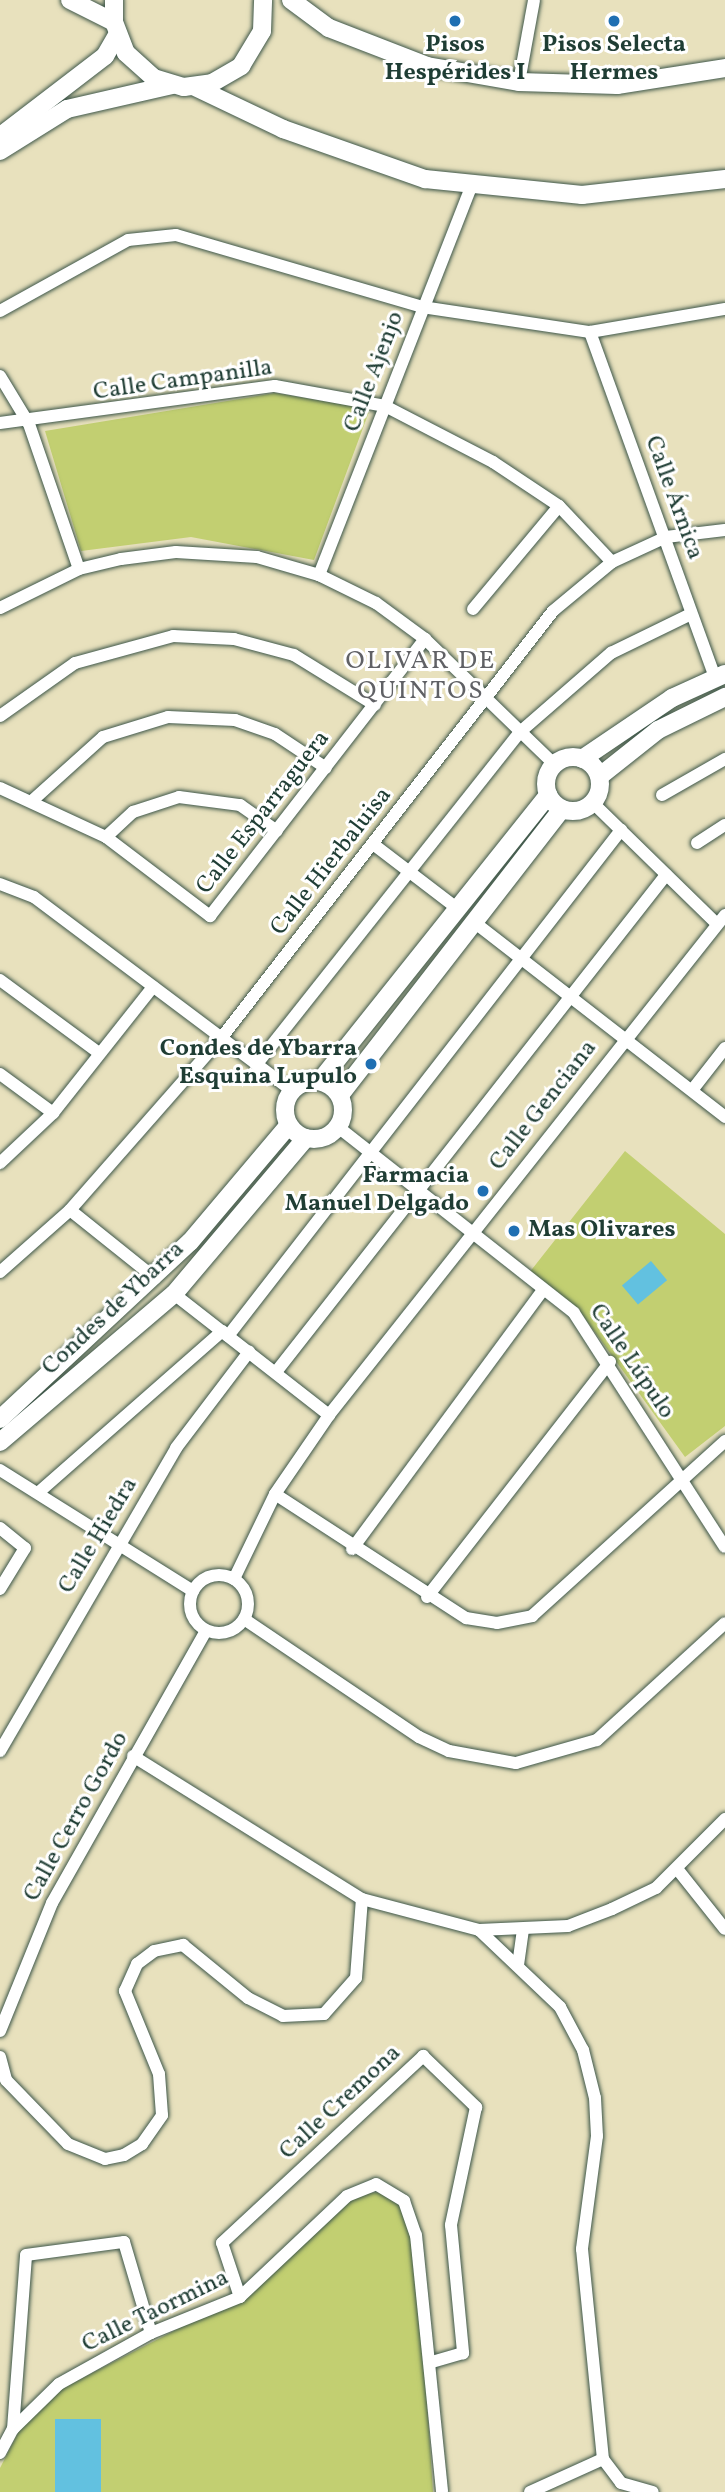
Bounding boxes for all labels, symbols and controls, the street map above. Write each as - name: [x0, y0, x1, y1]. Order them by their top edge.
- marker: Pisos Hespérides I: [447, 13, 463, 29]
- marker: Pisos Selecta Hermes: [606, 13, 622, 29]
- place label: Pisos Hespérides I: [385, 32, 525, 88]
- place label: Pisos Selecta Hermes: [542, 32, 686, 88]
- street label: Calle Ajenjo: [339, 308, 411, 436]
- street label: Calle Campanilla: [92, 354, 274, 408]
- street label: Calle Árnica: [637, 432, 709, 564]
- district label: OLIVAR DE QUINTOS: [347, 646, 495, 708]
- street label: Calle Esparraguera: [191, 725, 337, 901]
- street label: Calle Hierbaluisa: [265, 782, 399, 942]
- street label: Calle Genciana: [484, 1035, 604, 1177]
- place label: Condes de Ybarra Esquina Lupulo: [160, 1036, 357, 1092]
- marker: Condes de Ybarra Esquina Lupulo: [363, 1056, 379, 1072]
- place label: Farmacia Manuel Delgado: [285, 1163, 469, 1219]
- marker: Farmacia Manuel Delgado: [475, 1183, 491, 1199]
- place label: Mas Olivares: [528, 1217, 676, 1245]
- marker: Mas Olivares: [506, 1223, 522, 1239]
- street label: Condes de Ybarra: [37, 1235, 191, 1383]
- street label: Calle Lúpulo: [582, 1299, 680, 1425]
- street label: Calle Hiedra: [53, 1473, 145, 1599]
- street label: Calle Cerro Gordo: [18, 1727, 136, 1907]
- street label: Calle Cremona: [274, 2039, 408, 2167]
- street label: Calle Taormina: [78, 2264, 234, 2360]

